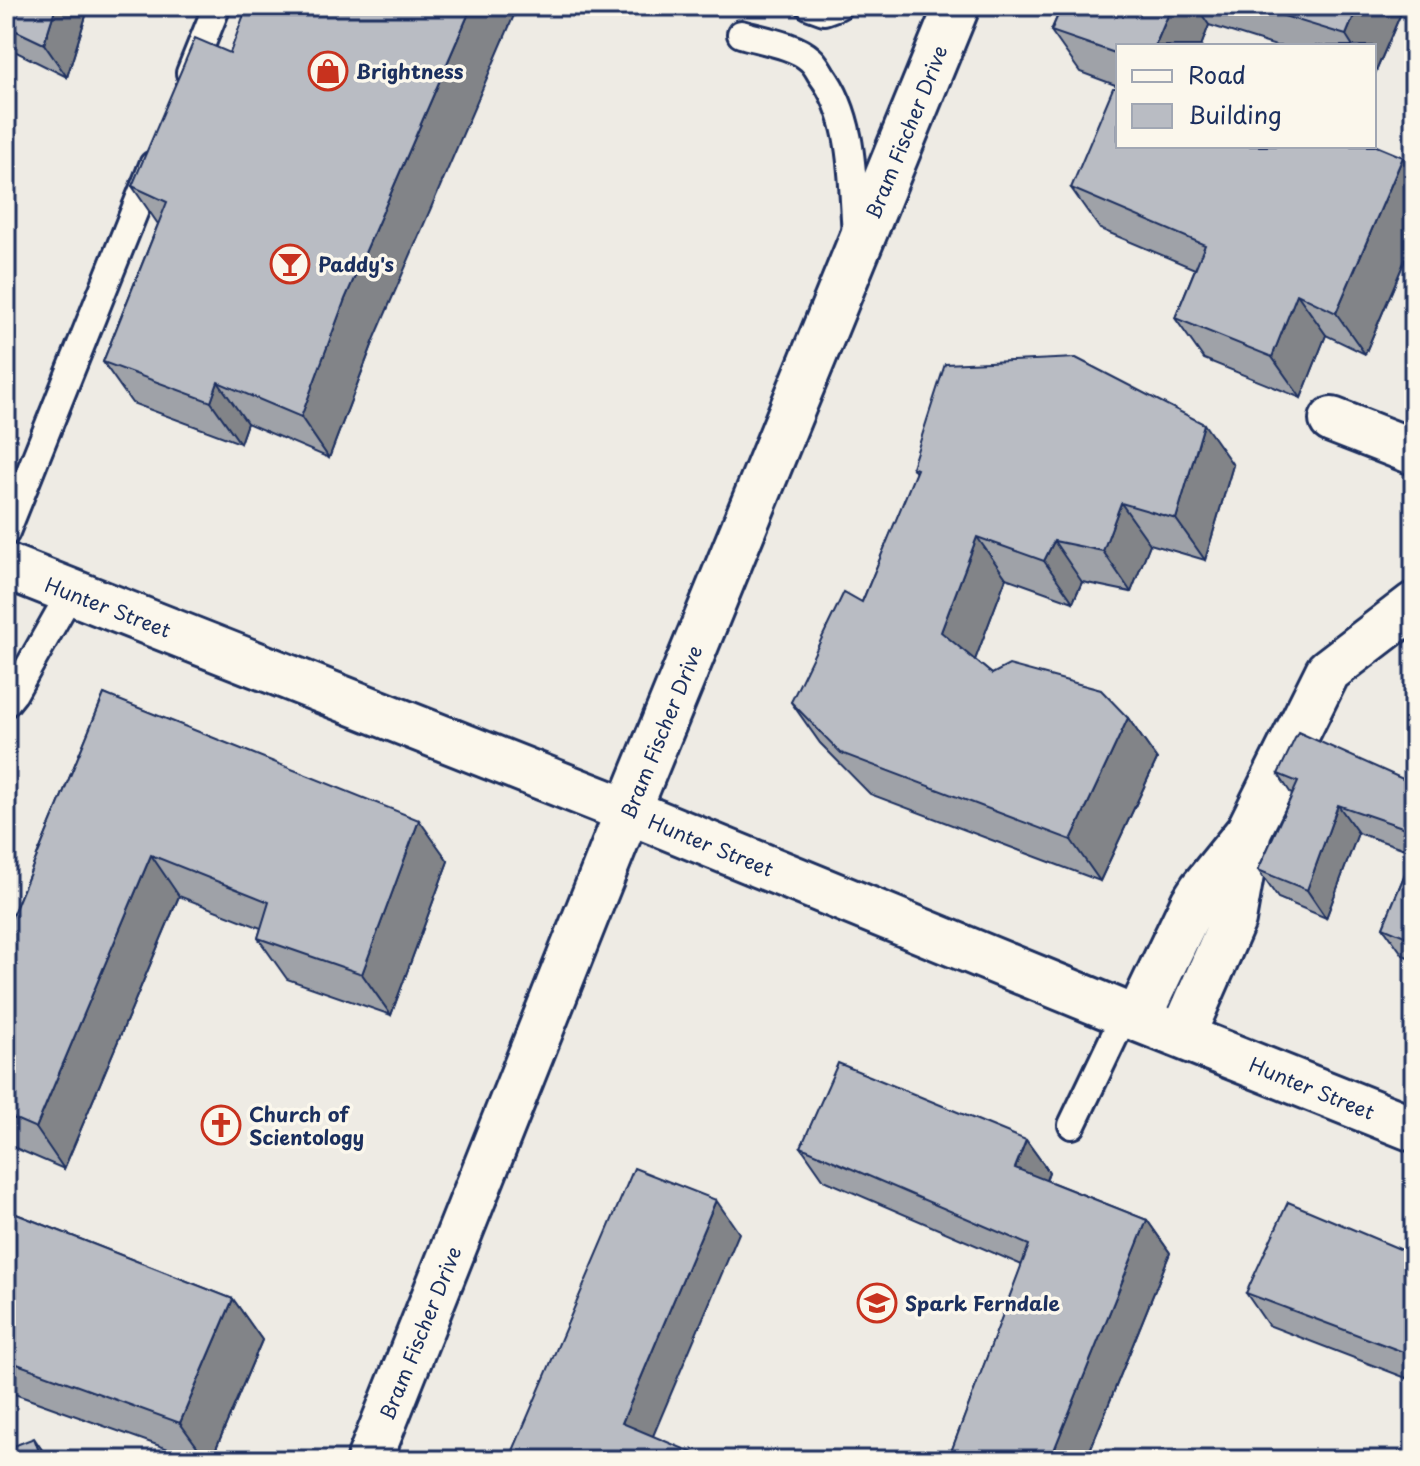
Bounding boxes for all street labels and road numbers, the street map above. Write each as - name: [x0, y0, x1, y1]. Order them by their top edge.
- street label: Bram Fischer Drive: [857, 41, 955, 223]
- street label: Hunter Street: [41, 569, 175, 645]
- street label: Bram Fischer Drive: [612, 641, 710, 823]
- street label: Hunter Street: [644, 806, 778, 884]
- street label: Hunter Street: [1245, 1049, 1379, 1127]
- street label: Bram Fischer Drive: [371, 1242, 469, 1424]

